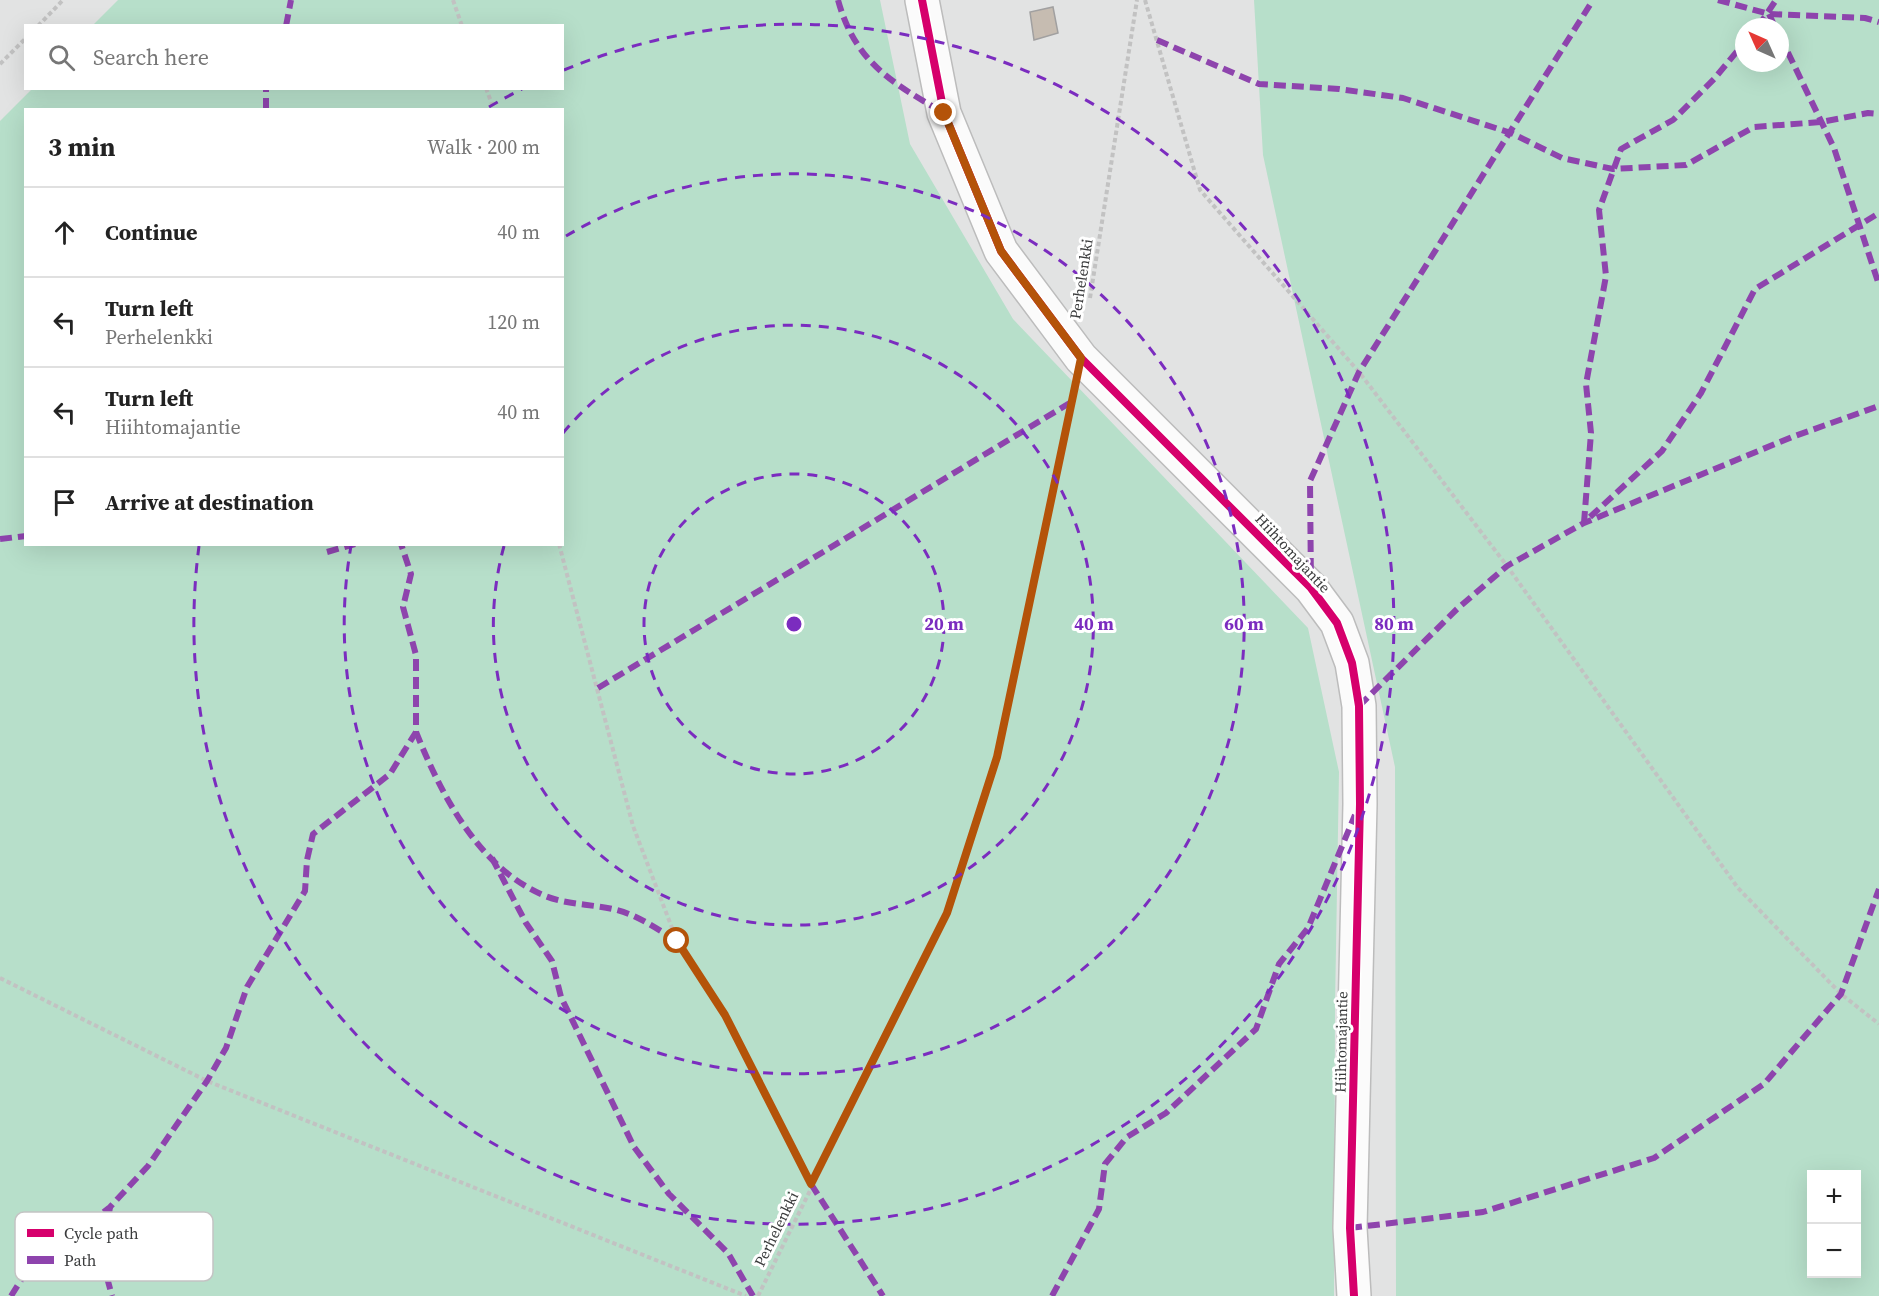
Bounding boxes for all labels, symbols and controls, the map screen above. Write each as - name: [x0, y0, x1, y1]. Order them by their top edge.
- north arrow: [1735, 18, 1789, 72]
- search box: [24, 24, 564, 90]
- icon: search: [45, 41, 78, 74]
- text: Search here: [93, 42, 209, 72]
- route end: [930, 99, 956, 125]
- text: 3 min: [48, 129, 115, 165]
- text: Walk · 200 m: [427, 133, 540, 161]
- icon: ahead: [48, 216, 81, 249]
- text: Continue: [105, 217, 198, 247]
- text: 40 m: [497, 218, 540, 246]
- street label: Perhelenkki: [1064, 237, 1098, 321]
- text: Turn left: [105, 293, 193, 323]
- icon: left: [48, 306, 81, 339]
- text: 120 m: [487, 308, 540, 336]
- text: Perhelenkki: [105, 323, 213, 351]
- text: Turn left: [105, 383, 193, 413]
- icon: left: [48, 396, 81, 429]
- text: 40 m: [497, 398, 540, 426]
- text: Hiihtomajantie: [105, 413, 241, 441]
- icon: arrive: [48, 486, 81, 519]
- text: Arrive at destination: [105, 487, 314, 517]
- street label: Hiihtomajantie: [1251, 509, 1336, 598]
- text: 20 m: [924, 611, 964, 636]
- text: 40 m: [1074, 611, 1114, 636]
- text: 60 m: [1224, 611, 1264, 636]
- text: 80 m: [1374, 611, 1414, 636]
- centre of rings: [784, 614, 804, 634]
- route start: [663, 927, 689, 953]
- street label: Hiihtomajantie: [1330, 991, 1352, 1093]
- map controls: [1807, 1170, 1861, 1278]
- button: +: [1807, 1170, 1861, 1224]
- street label: Perhelenkki: [749, 1188, 803, 1270]
- legend: [15, 1212, 213, 1281]
- text: Cycle path: [64, 1222, 139, 1244]
- button: −: [1807, 1224, 1861, 1278]
- text: Path: [64, 1249, 97, 1271]

